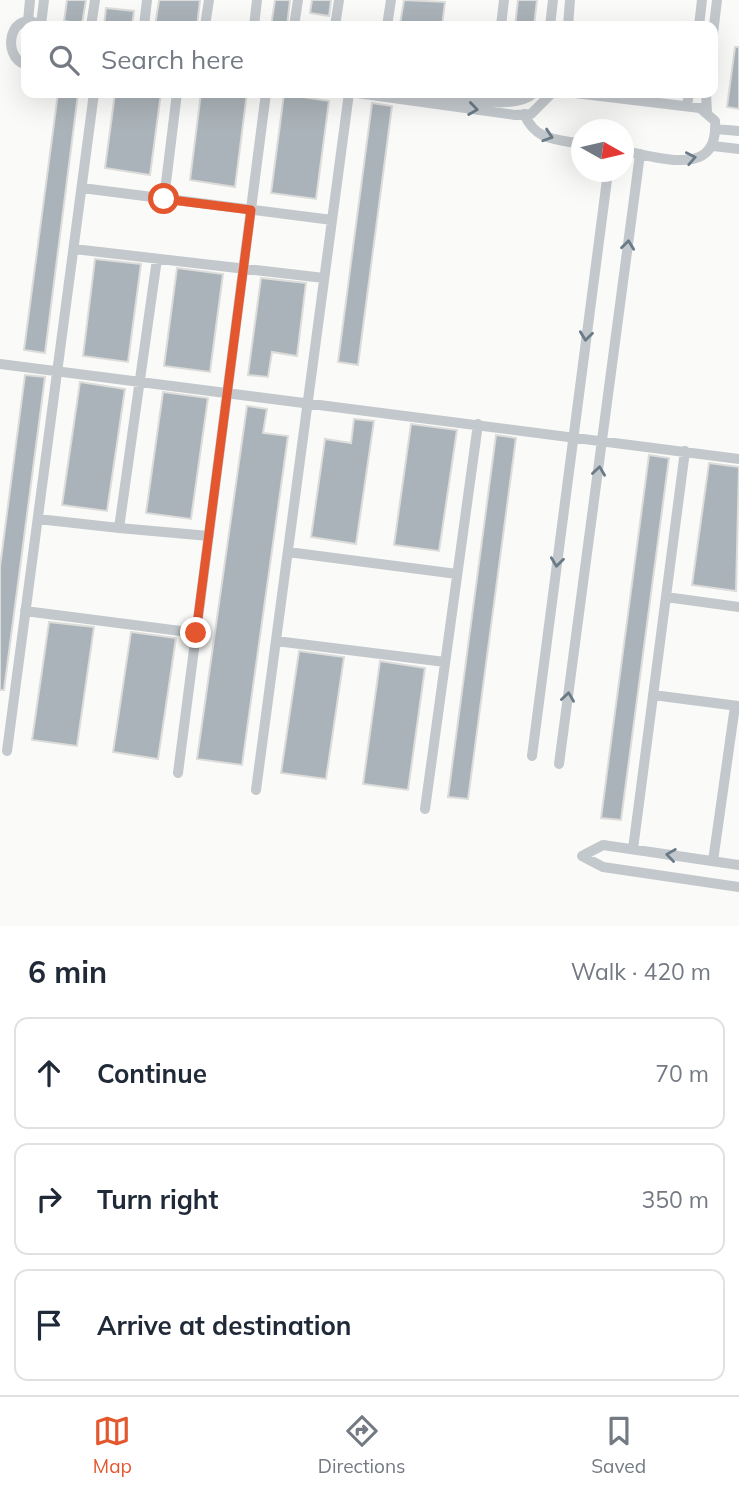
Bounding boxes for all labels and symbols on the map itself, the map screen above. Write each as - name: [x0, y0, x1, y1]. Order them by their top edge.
- one-way arrow: [467, 101, 479, 116]
- north arrow: [571, 119, 634, 182]
- one-way arrow: [541, 128, 553, 142]
- one-way arrow: [685, 151, 696, 166]
- route start: [148, 183, 179, 214]
- one-way arrow: [621, 240, 636, 251]
- one-way arrow: [579, 331, 594, 342]
- one-way arrow: [591, 465, 606, 477]
- one-way arrow: [550, 556, 565, 568]
- route end: [180, 617, 211, 648]
- one-way arrow: [561, 691, 576, 702]
- one-way arrow: [666, 848, 677, 863]

